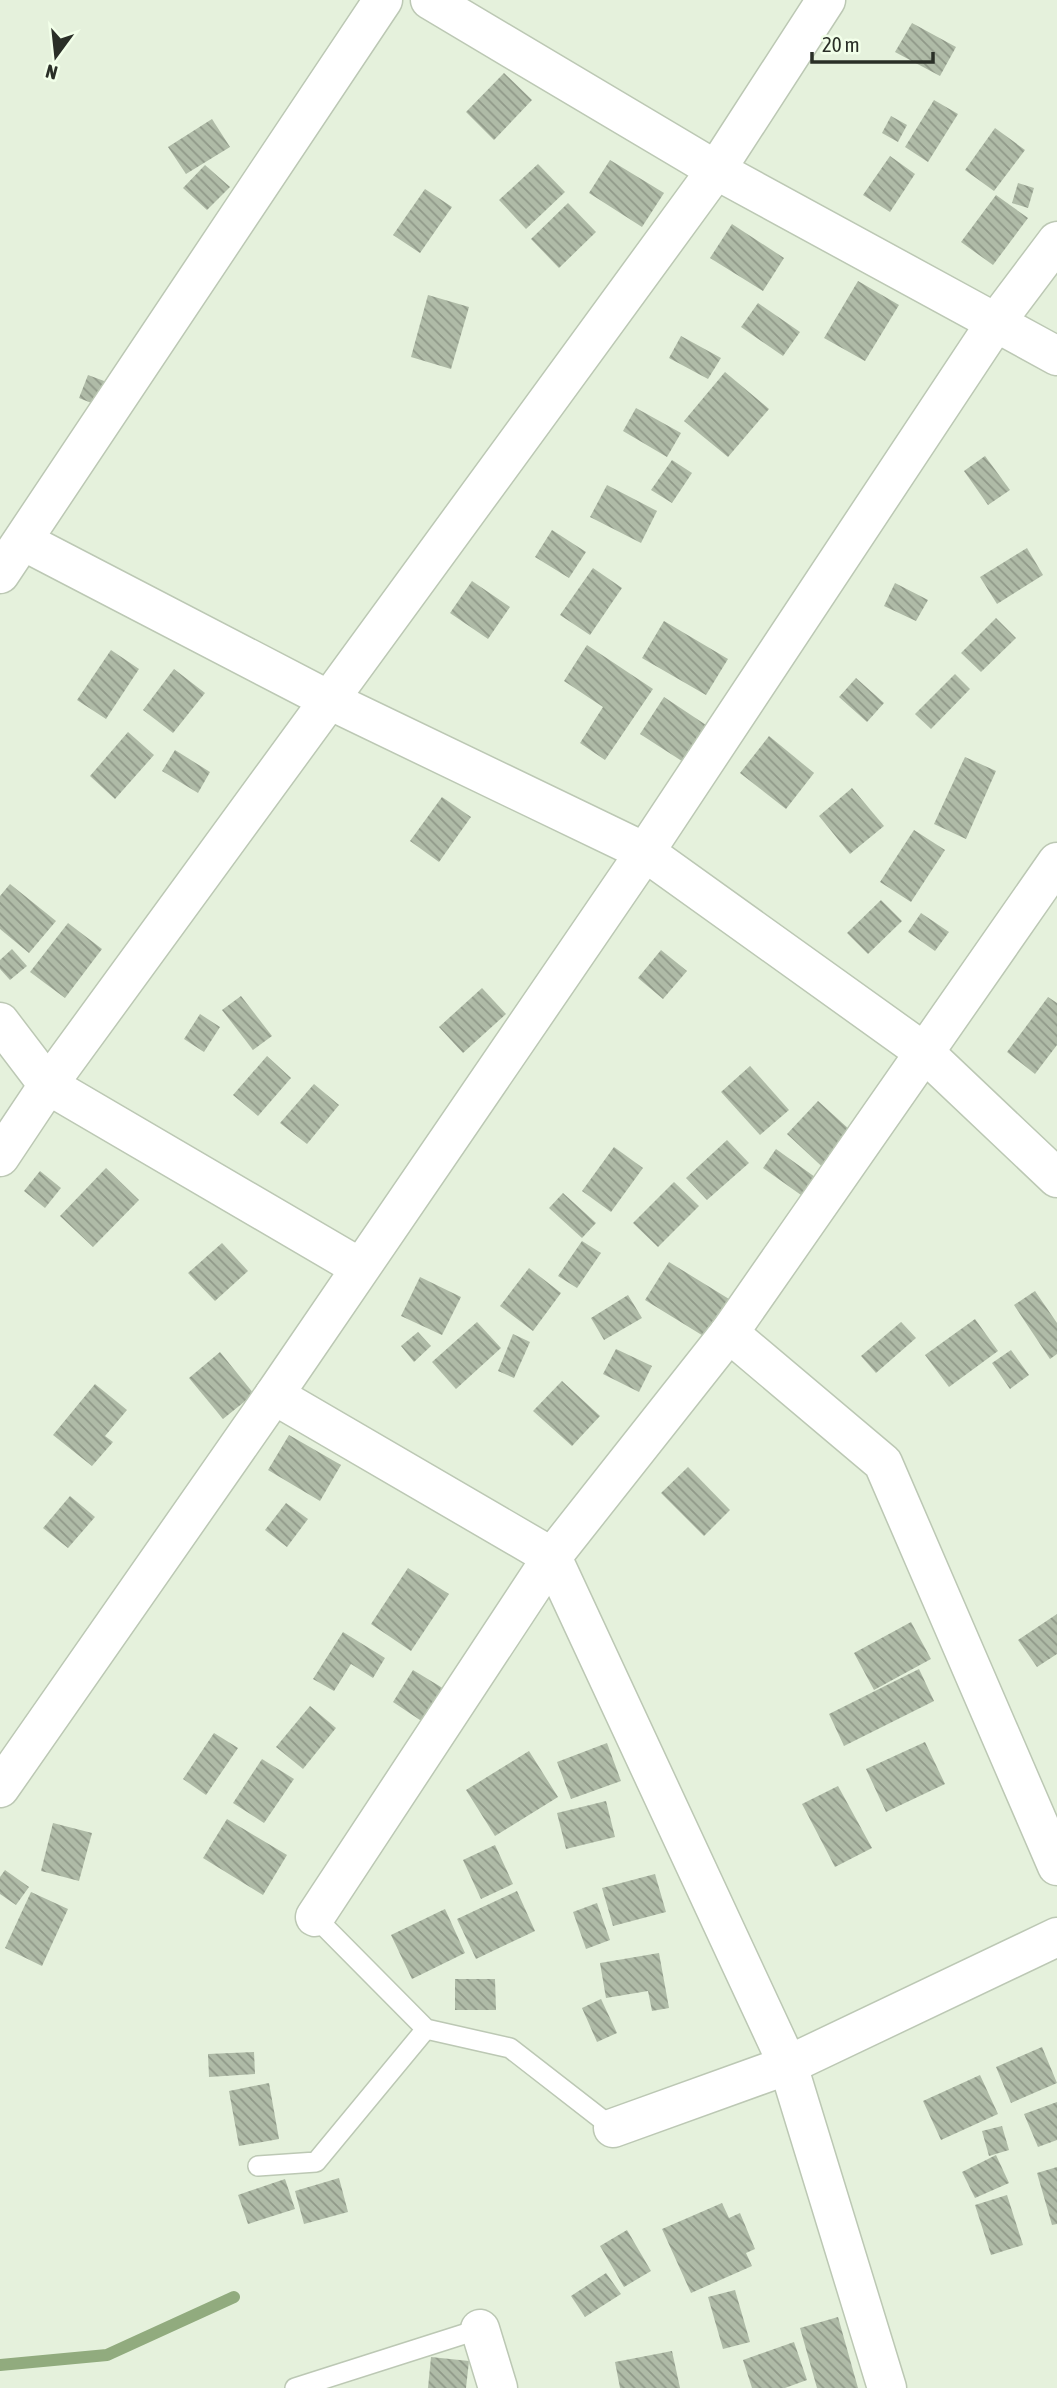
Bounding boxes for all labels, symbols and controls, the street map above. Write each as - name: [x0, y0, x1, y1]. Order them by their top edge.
- north arrow: [21, 21, 91, 91]
- scale bar: [812, 21, 933, 65]
- text: 20 m: [822, 32, 860, 56]
- text: N: [43, 60, 60, 84]

